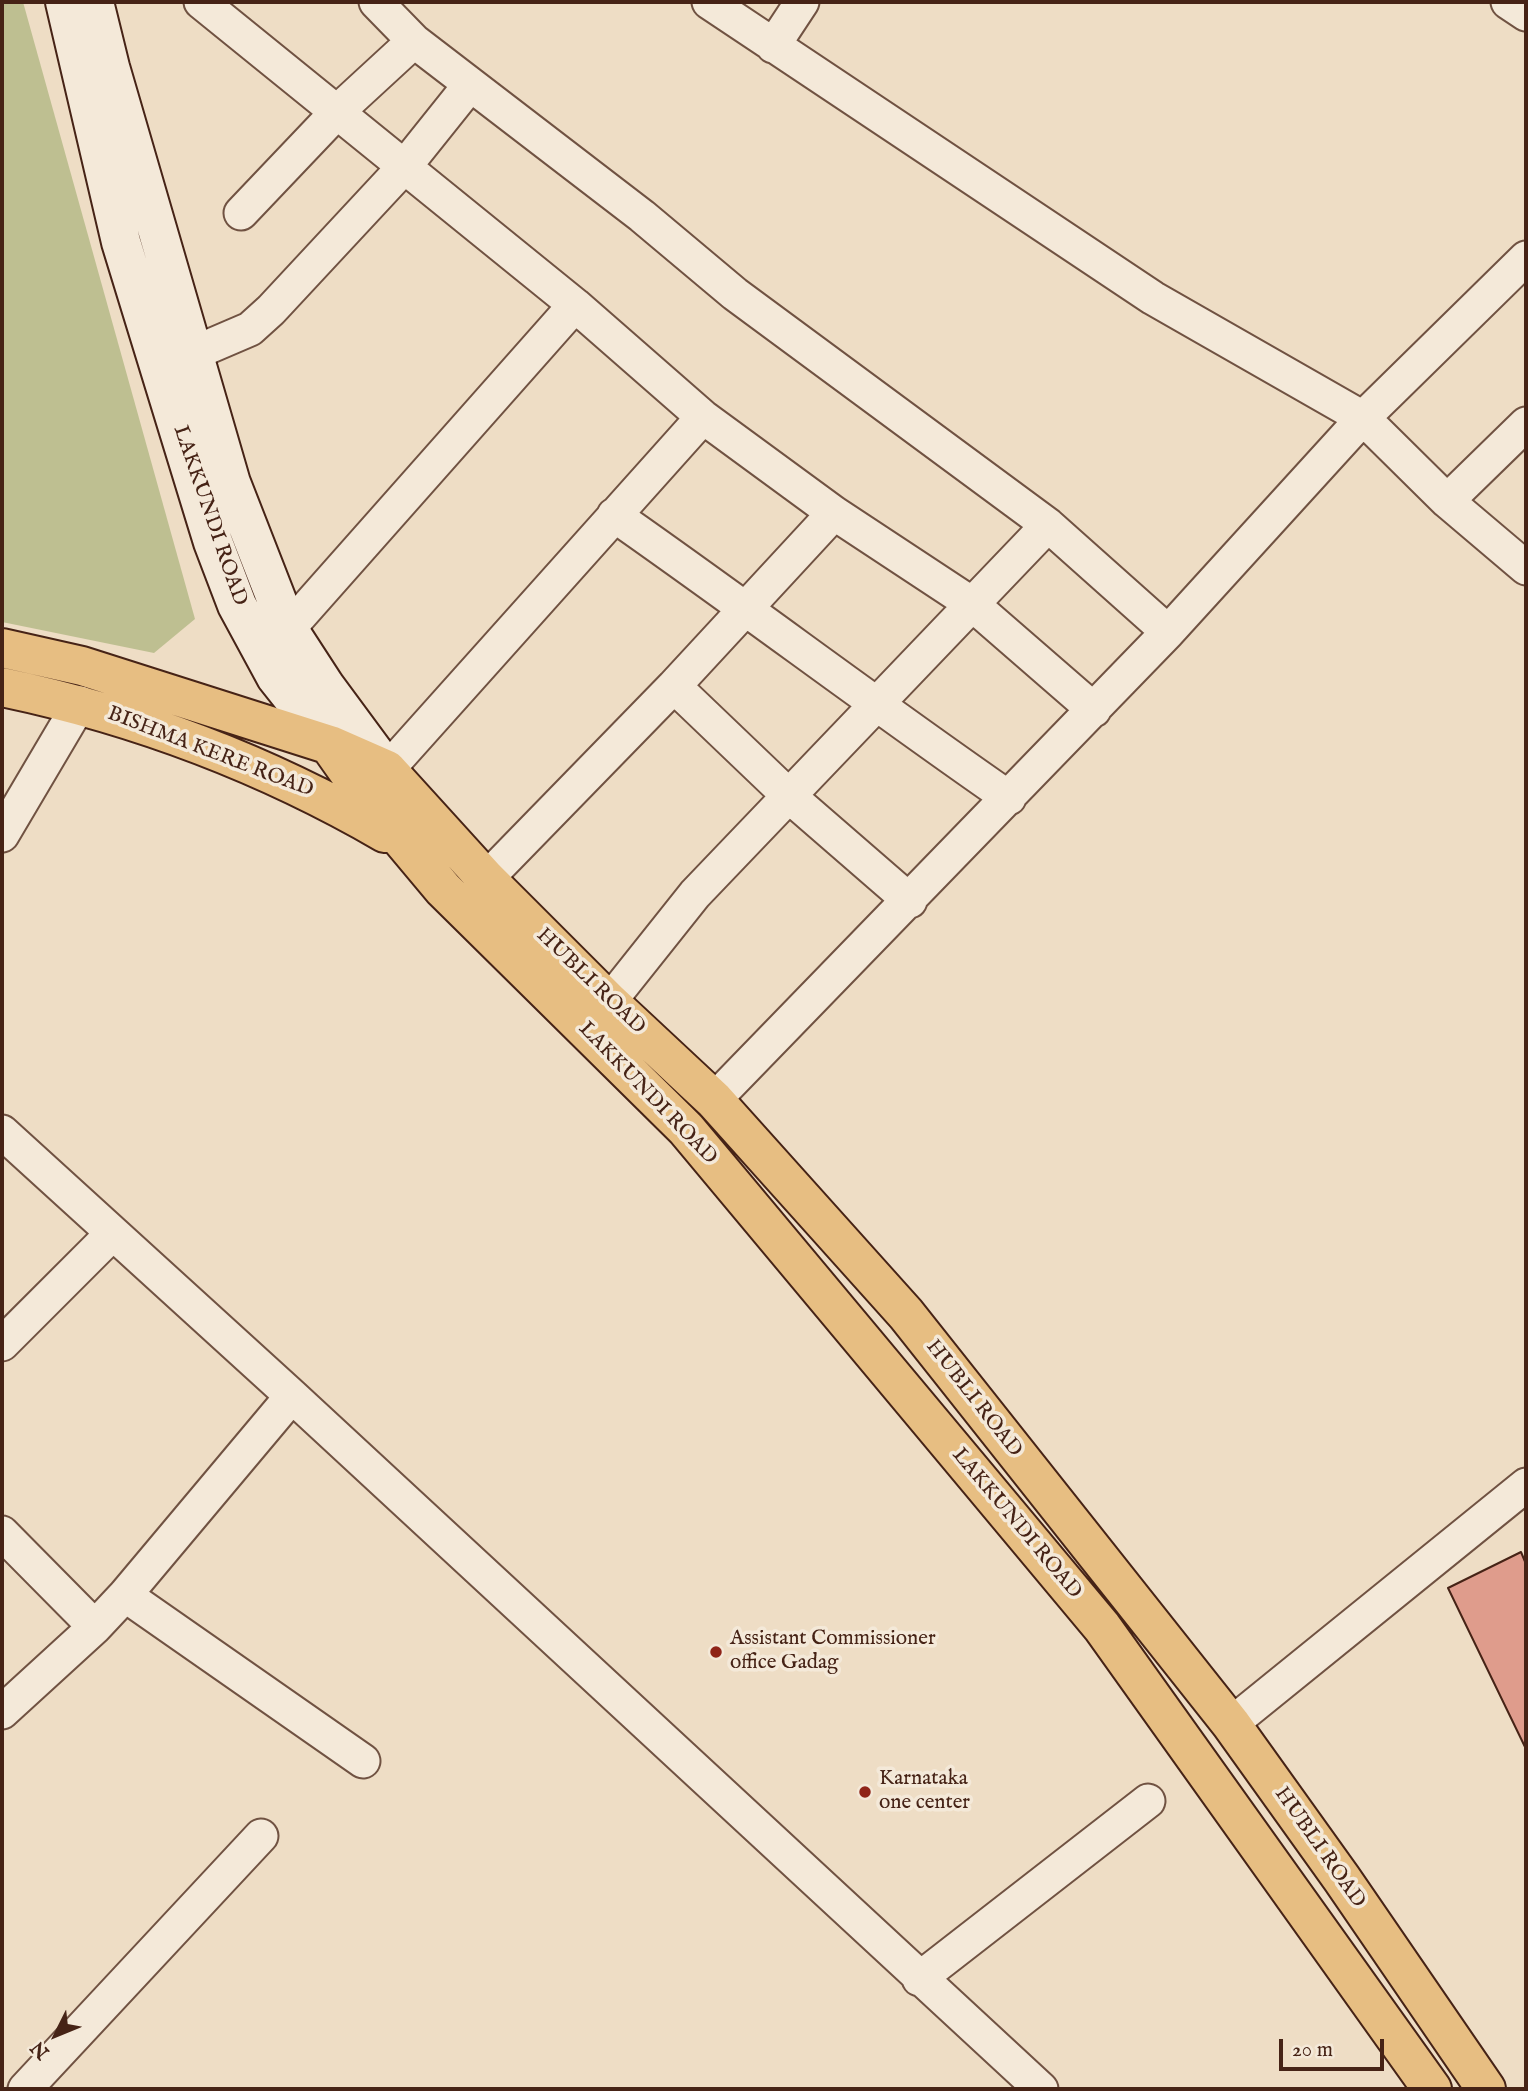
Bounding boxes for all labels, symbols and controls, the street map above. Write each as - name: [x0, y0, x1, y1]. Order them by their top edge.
- street label: LAKKUNDI ROAD: [166, 423, 252, 609]
- street label: BISHMA KERE ROAD: [104, 702, 316, 804]
- street label: HUBLI ROAD: [530, 924, 650, 1040]
- street label: LAKKUNDI ROAD: [572, 1017, 722, 1171]
- street label: HUBLI ROAD: [919, 1335, 1027, 1463]
- street label: LAKKUNDI ROAD: [946, 1444, 1086, 1604]
- place label: Assistant Commissioner office Gadag: [730, 1627, 936, 1677]
- marker: Assistant Commissioner office Gadag: [708, 1644, 724, 1660]
- place label: Karnataka one center: [879, 1767, 970, 1817]
- street label: HUBLI ROAD: [1268, 1783, 1370, 1913]
- marker: Karnataka one center: [857, 1784, 873, 1800]
- north arrow: [21, 2000, 91, 2070]
- scale bar: [1283, 2024, 1388, 2068]
- text: N: [26, 2035, 55, 2064]
- text: 20 m: [1292, 2037, 1333, 2064]

